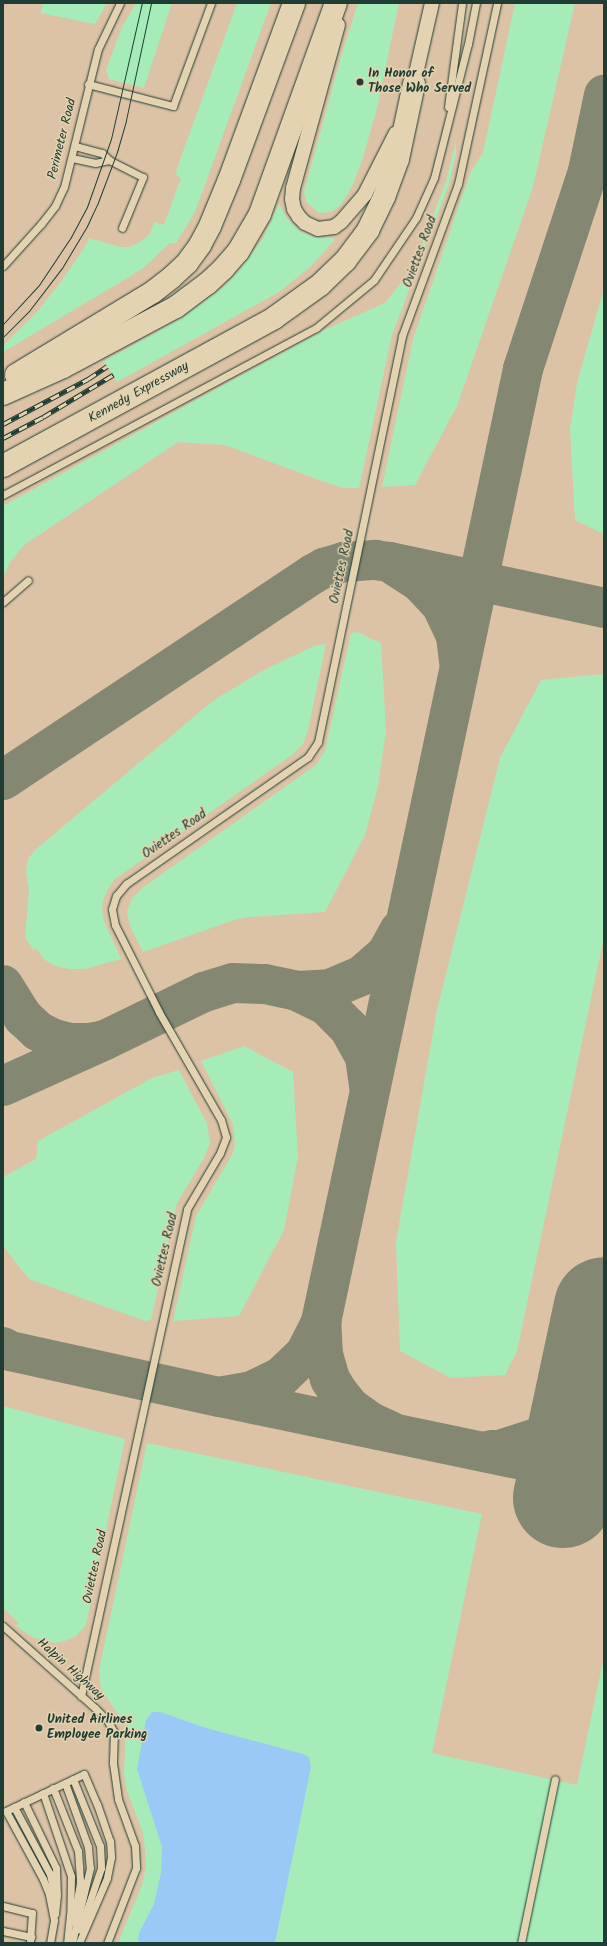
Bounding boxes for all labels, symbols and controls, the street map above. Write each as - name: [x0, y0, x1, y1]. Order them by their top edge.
- place label: In Honor of Those Who Served: [368, 67, 471, 98]
- marker: In Honor of Those Who Served: [355, 77, 365, 87]
- street label: Perimeter Road: [45, 97, 81, 181]
- street label: Oviettes Road: [401, 214, 441, 290]
- street label: Kennedy Expressway: [86, 359, 192, 427]
- street label: Oviettes Road: [328, 529, 358, 605]
- street label: Oviettes Road: [140, 807, 210, 863]
- street label: Oviettes Road: [150, 1212, 182, 1288]
- street label: Oviettes Road: [81, 1529, 111, 1605]
- street label: Halpin Highway: [33, 1636, 107, 1704]
- place label: United Airlines Employee Parking: [47, 1713, 147, 1744]
- marker: United Airlines Employee Parking: [34, 1723, 44, 1733]

